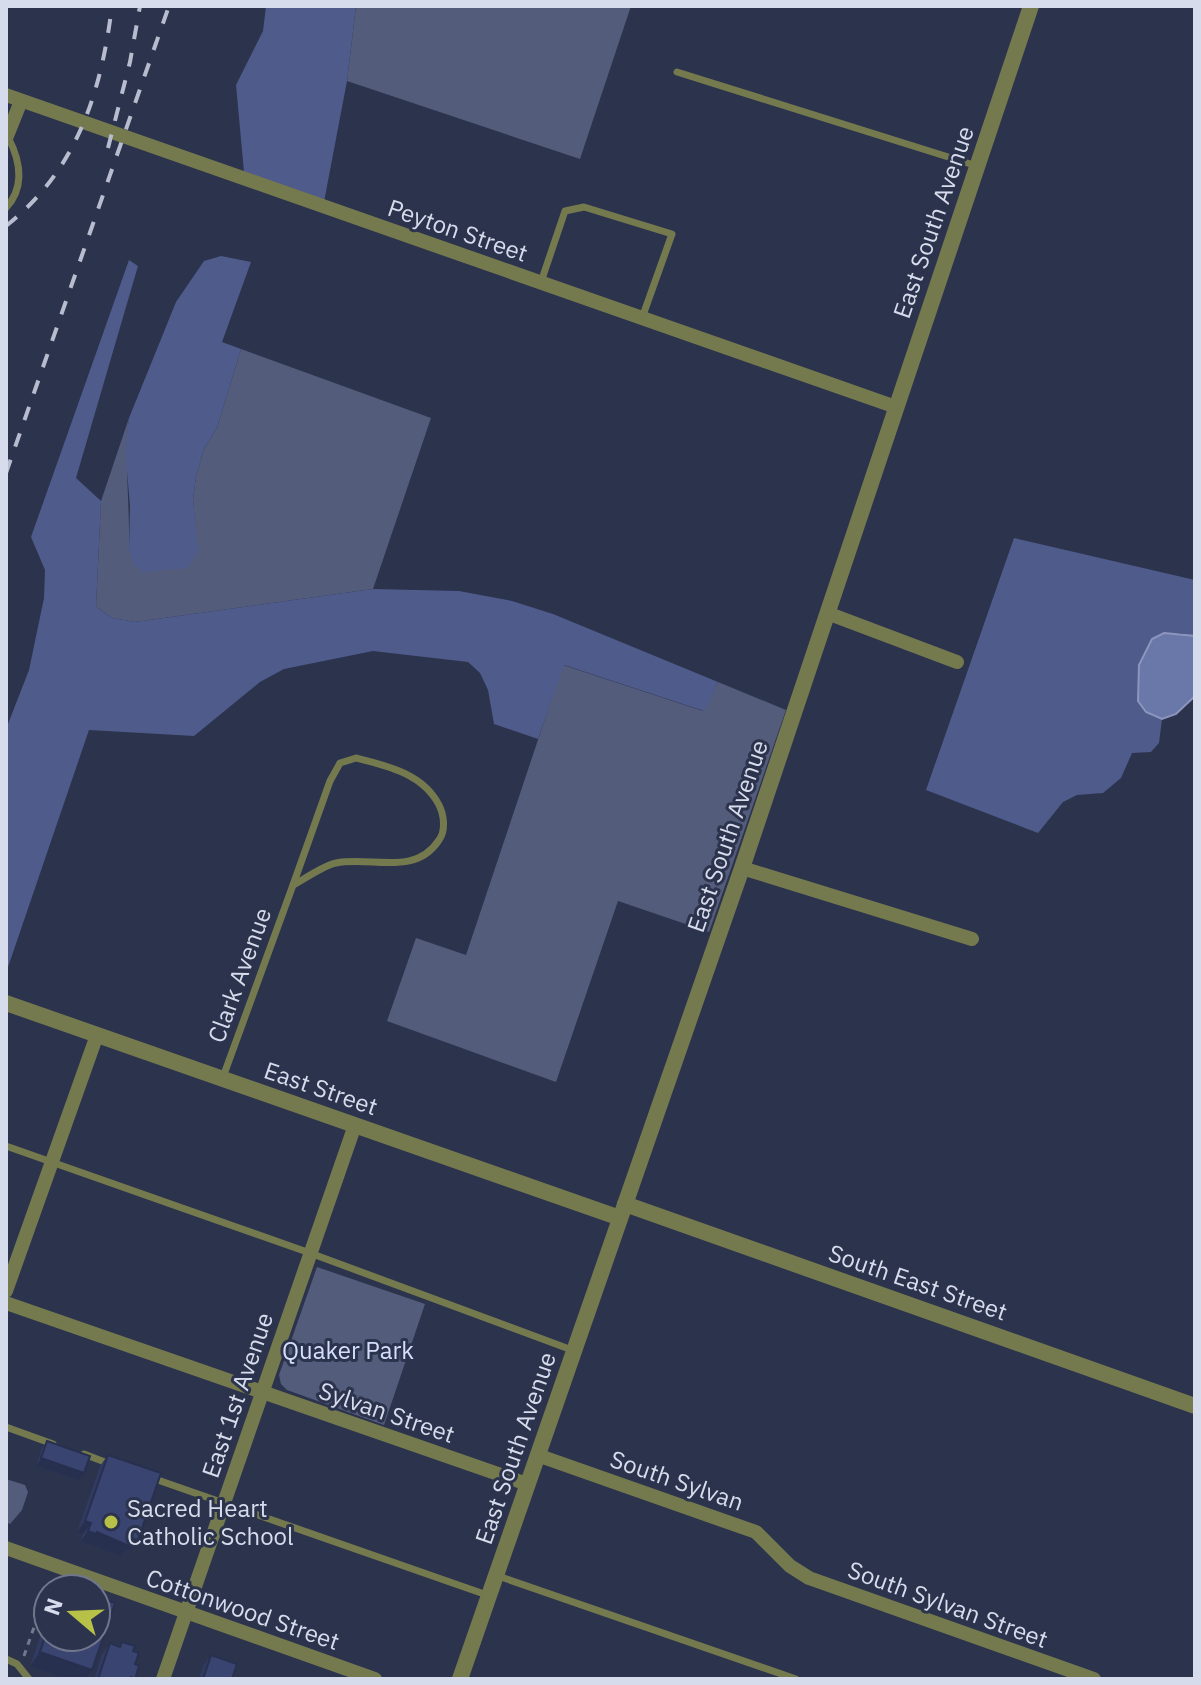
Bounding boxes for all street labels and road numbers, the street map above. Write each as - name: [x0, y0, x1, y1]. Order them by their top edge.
- street label: East South Avenue: [885, 122, 981, 322]
- street label: Peyton Street: [384, 191, 532, 269]
- street label: East South Avenue: [679, 736, 775, 936]
- street label: Clark Avenue: [200, 903, 278, 1047]
- street label: East Street: [260, 1054, 382, 1122]
- street label: South East Street: [824, 1236, 1012, 1328]
- street label: East 1st Avenue: [194, 1308, 280, 1482]
- street label: East South Avenue: [467, 1348, 563, 1548]
- street label: Sylvan Street: [315, 1374, 459, 1450]
- street label: South Sylvan: [606, 1442, 748, 1518]
- street label: South Sylvan Street: [844, 1553, 1052, 1655]
- street label: Cottonwood Street: [142, 1561, 344, 1657]

